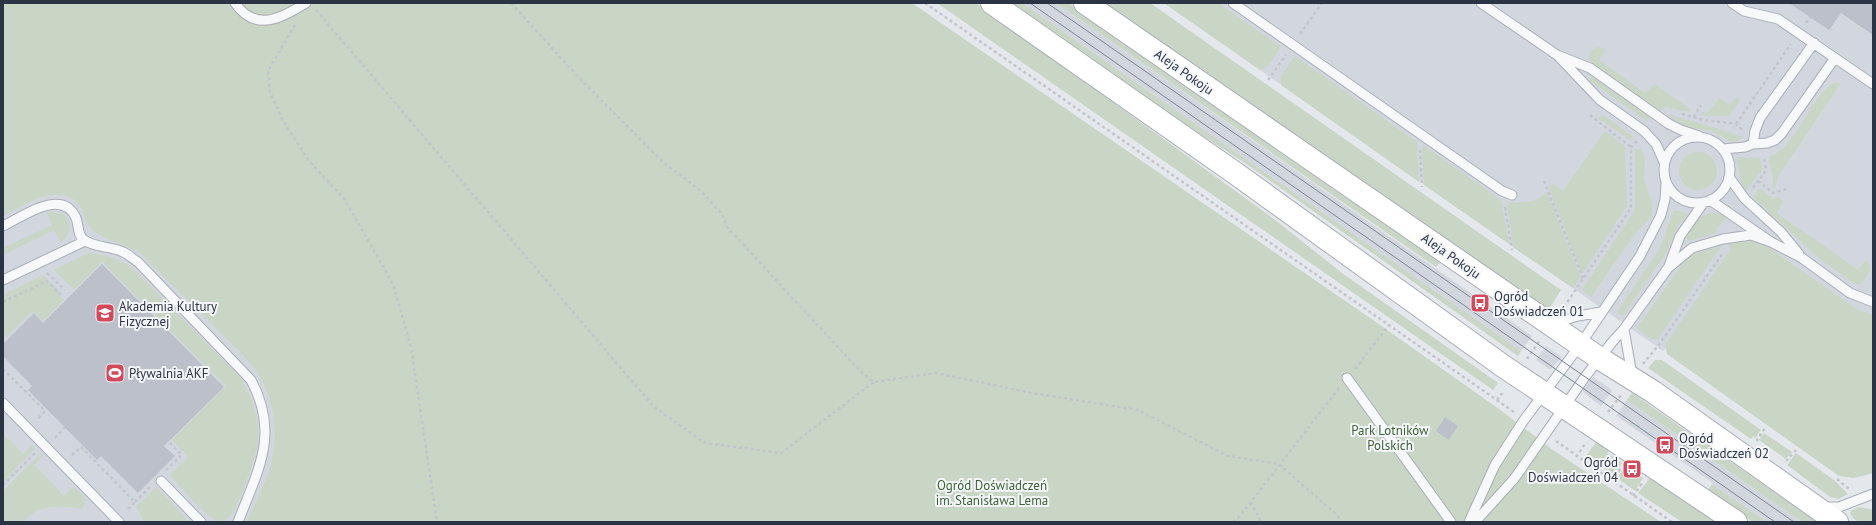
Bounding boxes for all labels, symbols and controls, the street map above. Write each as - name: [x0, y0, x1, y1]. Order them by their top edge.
- street label: Aleja Pokoju: [1151, 45, 1217, 99]
- street label: Aleja Pokoju: [1418, 229, 1484, 283]
- place label: Ogród Doświadczeń 01: [1494, 288, 1584, 320]
- bus stop icon: Ogród Doświadczeń 01: [1469, 292, 1491, 314]
- place label: Akademia Kultury Fizycznej: [119, 298, 217, 330]
- school or university icon: Akademia Kultury Fizycznej: [94, 302, 116, 324]
- sports icon: Pływalnia AKF: [104, 362, 126, 384]
- place label: Pływalnia AKF: [129, 365, 209, 382]
- park label: Park Lotników Polskich: [1351, 422, 1429, 454]
- place label: Ogród Doświadczeń 02: [1679, 430, 1769, 462]
- bus stop icon: Ogród Doświadczeń 02: [1654, 434, 1676, 456]
- place label: Ogród Doświadczeń 04: [1528, 454, 1618, 486]
- bus stop icon: Ogród Doświadczeń 04: [1621, 458, 1643, 480]
- park label: Ogród Doświadczeń im. Stanisława Lema: [936, 477, 1048, 509]

